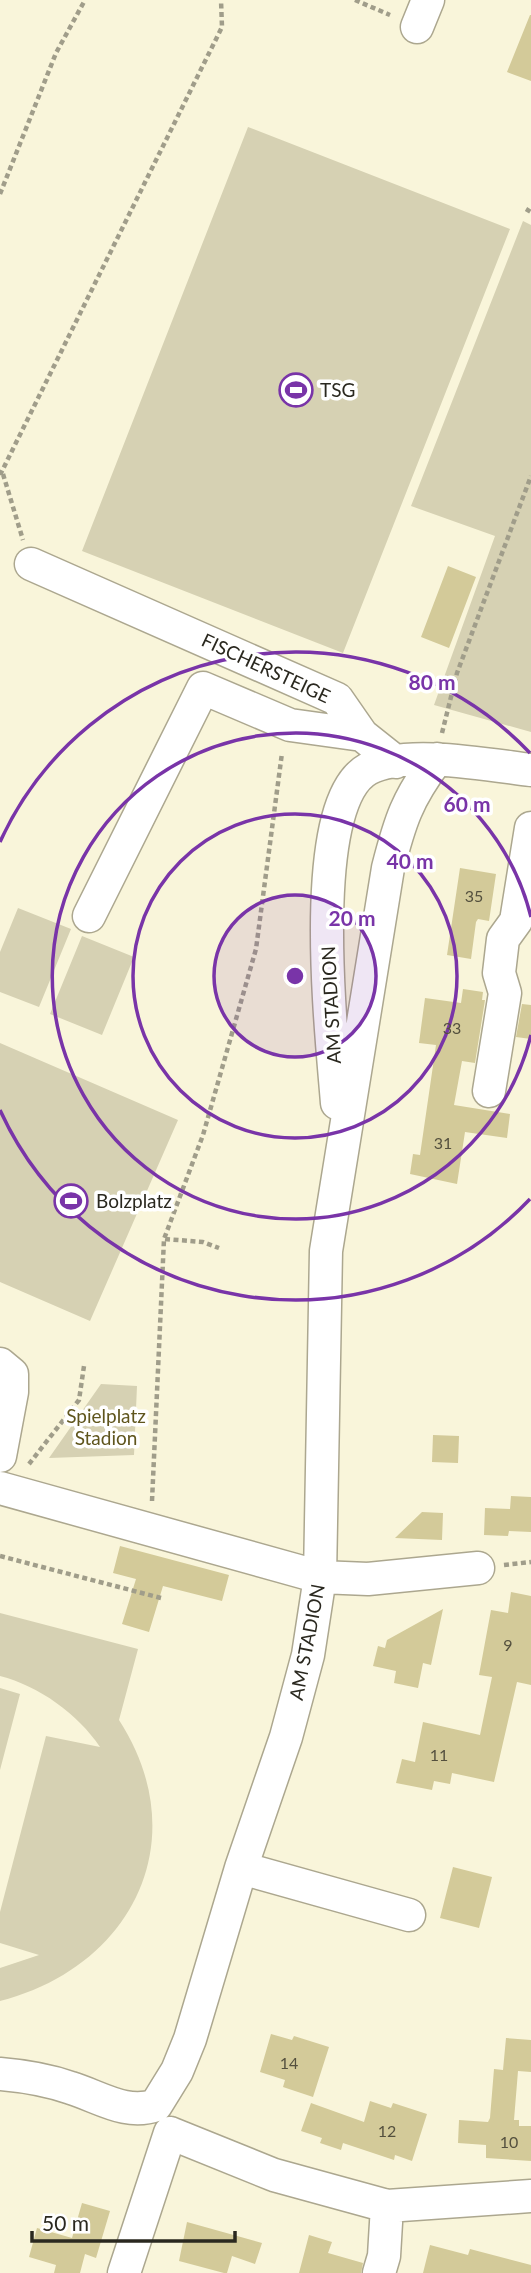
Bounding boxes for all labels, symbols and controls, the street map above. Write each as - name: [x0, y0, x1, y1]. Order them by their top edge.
- sports icon: TSG: [277, 371, 315, 409]
- place label: TSG: [320, 378, 355, 401]
- street label: FISCHERSTEIGE: [198, 628, 334, 707]
- text: 80 m: [408, 669, 456, 694]
- text: 60 m: [443, 791, 491, 816]
- text: 40 m: [386, 848, 434, 873]
- house number: 35: [465, 886, 483, 905]
- text: 20 m: [328, 905, 376, 930]
- street label: AM STADION: [316, 946, 345, 1065]
- centre of rings: [283, 964, 307, 988]
- house number: 33: [443, 1018, 461, 1037]
- house number: 31: [434, 1133, 452, 1152]
- sports icon: Bolzplatz: [52, 1182, 90, 1220]
- place label: Bolzplatz: [96, 1189, 172, 1212]
- park label: Spielplatz Stadion: [66, 1404, 146, 1449]
- street label: AM STADION: [284, 1582, 329, 1702]
- house number: 9: [503, 1635, 513, 1654]
- house number: 11: [430, 1745, 448, 1764]
- house number: 14: [280, 2053, 298, 2072]
- house number: 12: [378, 2121, 396, 2140]
- house number: 10: [500, 2132, 518, 2151]
- scale bar: [32, 2200, 234, 2244]
- text: 50 m: [42, 2210, 89, 2235]

